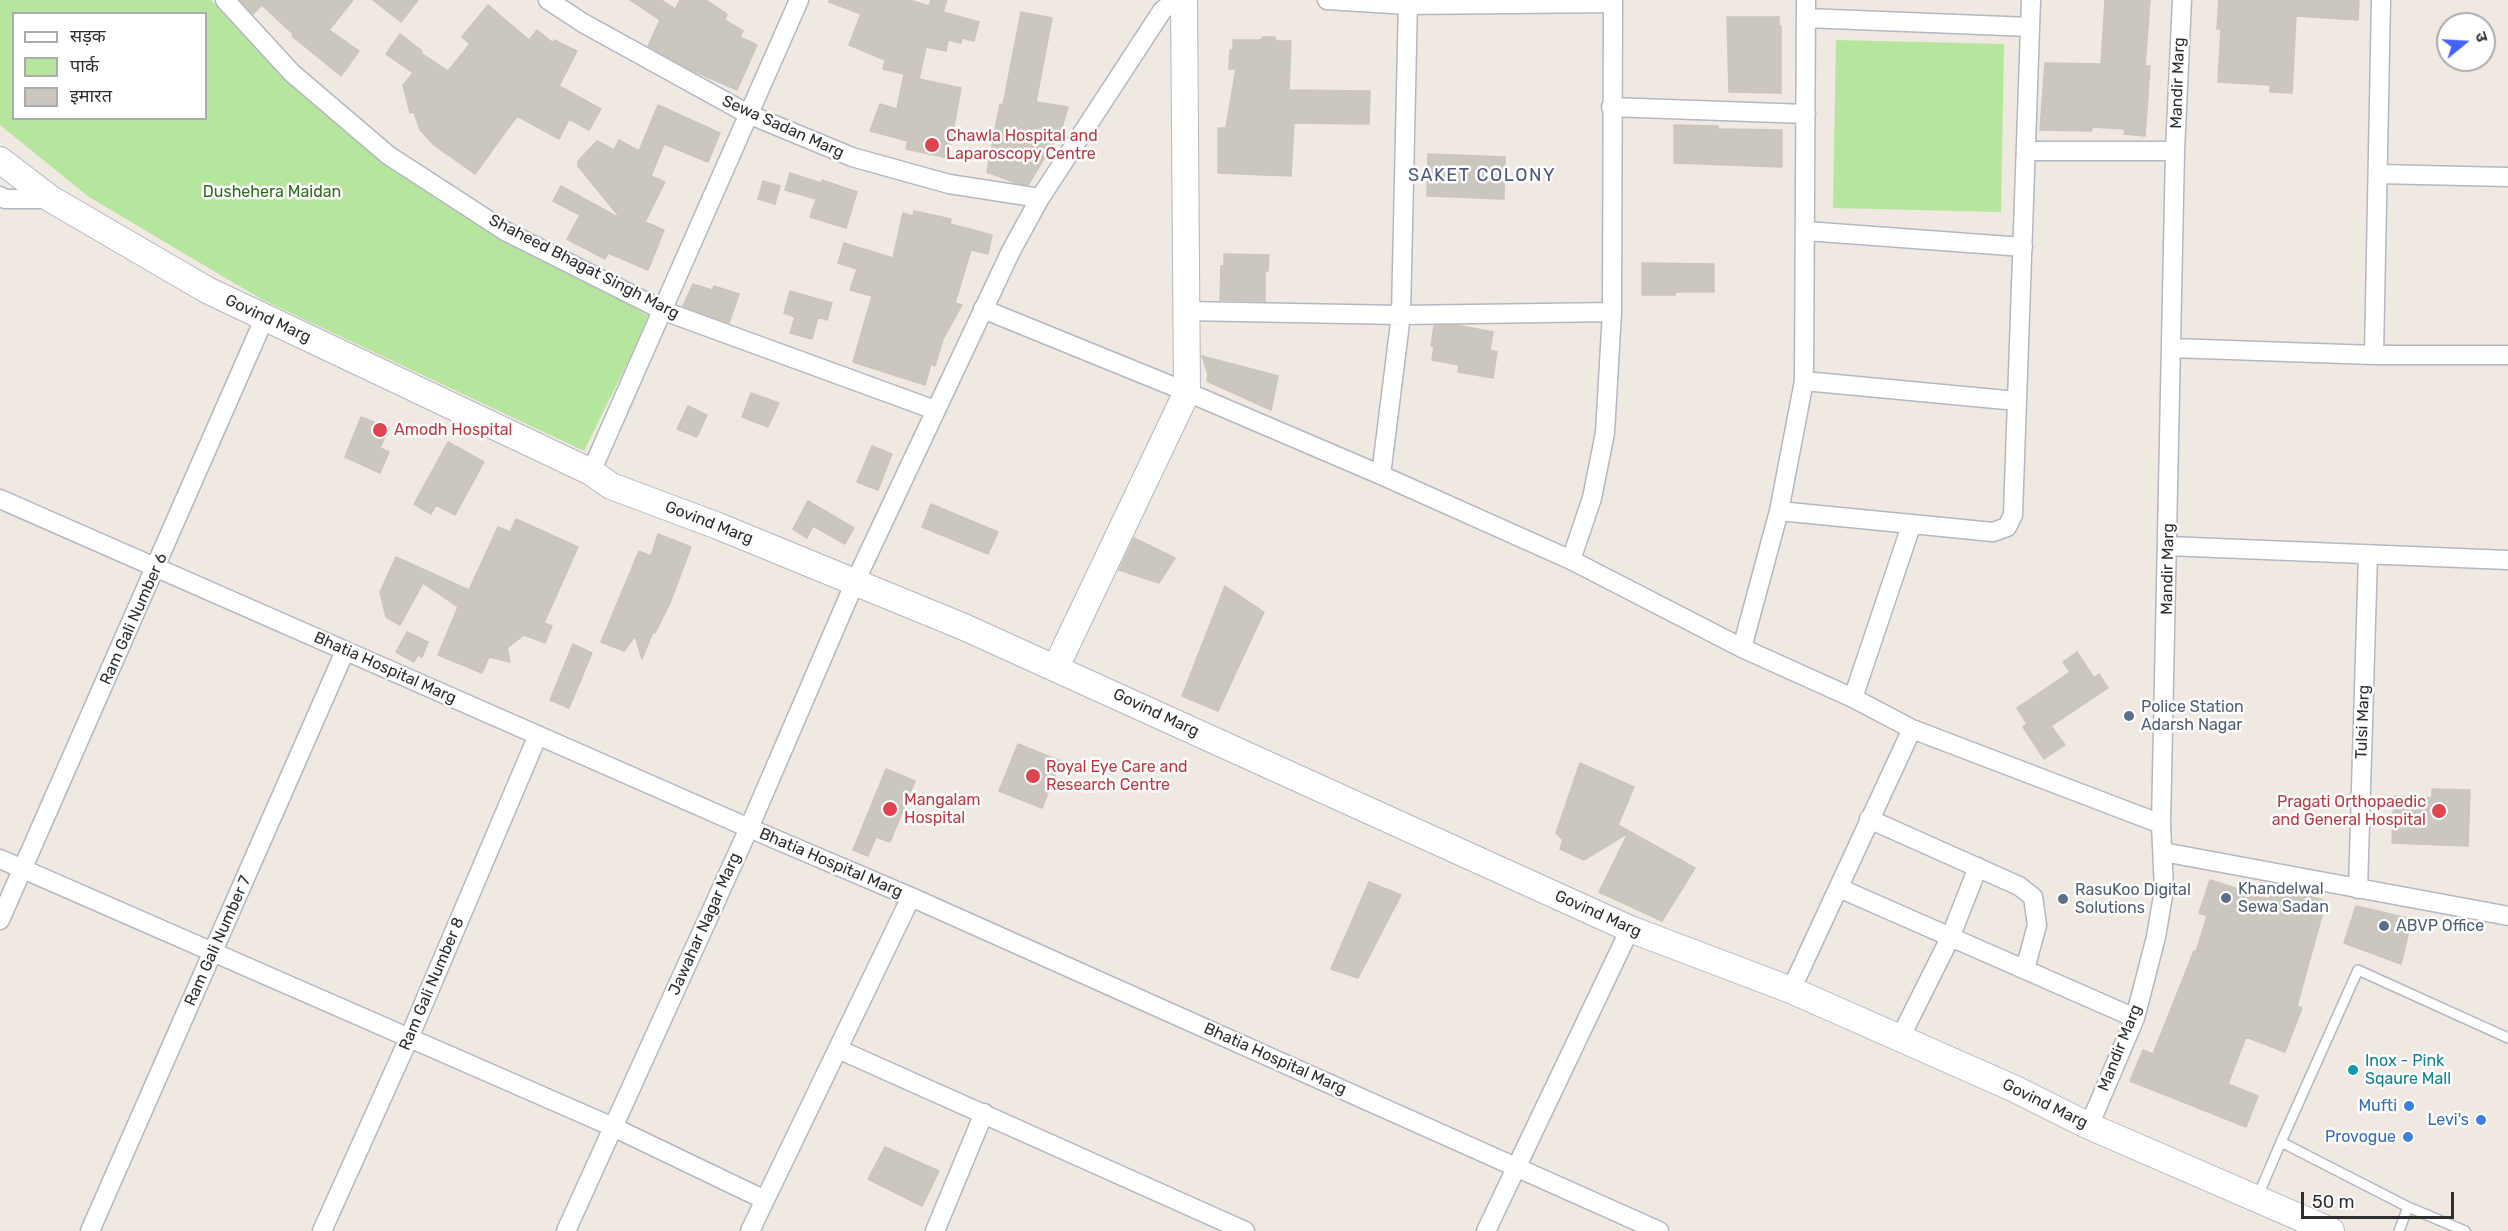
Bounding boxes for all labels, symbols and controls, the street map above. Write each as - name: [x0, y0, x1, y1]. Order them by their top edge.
- legend: [12, 12, 207, 120]
- north arrow: [2436, 12, 2496, 72]
- text: सड़क: [70, 25, 106, 47]
- text: उ: [2471, 30, 2492, 44]
- street label: Mandir Marg: [2167, 37, 2189, 129]
- text: पार्क: [70, 55, 99, 77]
- text: इमारत: [70, 85, 112, 107]
- street label: Sewa Sadan Marg: [719, 91, 847, 163]
- place label: Chawla Hospital and Laparoscopy Centre: [946, 126, 1098, 164]
- marker: Chawla Hospital and Laparoscopy Centre: [923, 136, 941, 154]
- district label: SAKET COLONY: [1408, 165, 1556, 187]
- park label: Dushehera Maidan: [203, 182, 341, 202]
- street label: Shaheed Bhagat Singh Marg: [486, 211, 682, 323]
- street label: Govind Marg: [222, 291, 314, 347]
- place label: Amodh Hospital: [394, 420, 512, 440]
- marker: Amodh Hospital: [371, 421, 389, 439]
- street label: Govind Marg: [662, 497, 756, 549]
- street label: Mandir Marg: [2158, 523, 2178, 615]
- street label: Ram Gali Number 6: [96, 550, 172, 688]
- street label: Bhatia Hospital Marg: [311, 628, 459, 708]
- street label: Tulsi Marg: [2352, 684, 2374, 760]
- street label: Govind Marg: [1110, 685, 1202, 741]
- place label: Police Station Adarsh Nagar: [2141, 697, 2244, 735]
- marker: Police Station Adarsh Nagar: [2122, 709, 2136, 723]
- place label: Royal Eye Care and Research Centre: [1046, 757, 1188, 795]
- marker: Royal Eye Care and Research Centre: [1024, 767, 1042, 785]
- place label: Mangalam Hospital: [904, 790, 981, 828]
- place label: Pragati Orthopaedic and General Hospital: [2272, 792, 2426, 830]
- marker: Mangalam Hospital: [881, 800, 899, 818]
- marker: Pragati Orthopaedic and General Hospital: [2430, 802, 2448, 820]
- street label: Bhatia Hospital Marg: [756, 824, 906, 902]
- street label: Jawahar Nagar Marg: [665, 850, 745, 998]
- street label: Ram Gali Number 7: [181, 873, 255, 1009]
- place label: Khandelwal Sewa Sadan: [2238, 879, 2329, 917]
- place label: RasuKoo Digital Solutions: [2075, 880, 2191, 918]
- street label: Govind Marg: [1552, 886, 1644, 942]
- marker: Khandelwal Sewa Sadan: [2219, 891, 2233, 905]
- marker: RasuKoo Digital Solutions: [2056, 892, 2070, 906]
- street label: Ram Gali Number 8: [395, 915, 469, 1053]
- place label: ABVP Office: [2396, 916, 2484, 936]
- marker: ABVP Office: [2377, 919, 2391, 933]
- street label: Mandir Marg: [2094, 1002, 2146, 1094]
- street label: Bhatia Hospital Marg: [1201, 1019, 1349, 1099]
- place label: Inox - Pink Sqaure Mall: [2365, 1051, 2451, 1089]
- marker: Inox - Pink Sqaure Mall: [2346, 1063, 2360, 1077]
- street label: Govind Marg: [1999, 1075, 2091, 1133]
- place label: Mufti: [2358, 1096, 2397, 1116]
- marker: Mufti: [2402, 1099, 2416, 1113]
- place label: Levi's: [2427, 1110, 2469, 1130]
- marker: Levi's: [2474, 1113, 2488, 1127]
- place label: Provogue: [2325, 1127, 2396, 1147]
- marker: Provogue: [2401, 1130, 2415, 1144]
- scale bar: [2304, 1180, 2457, 1218]
- text: 50 m: [2312, 1191, 2355, 1213]

